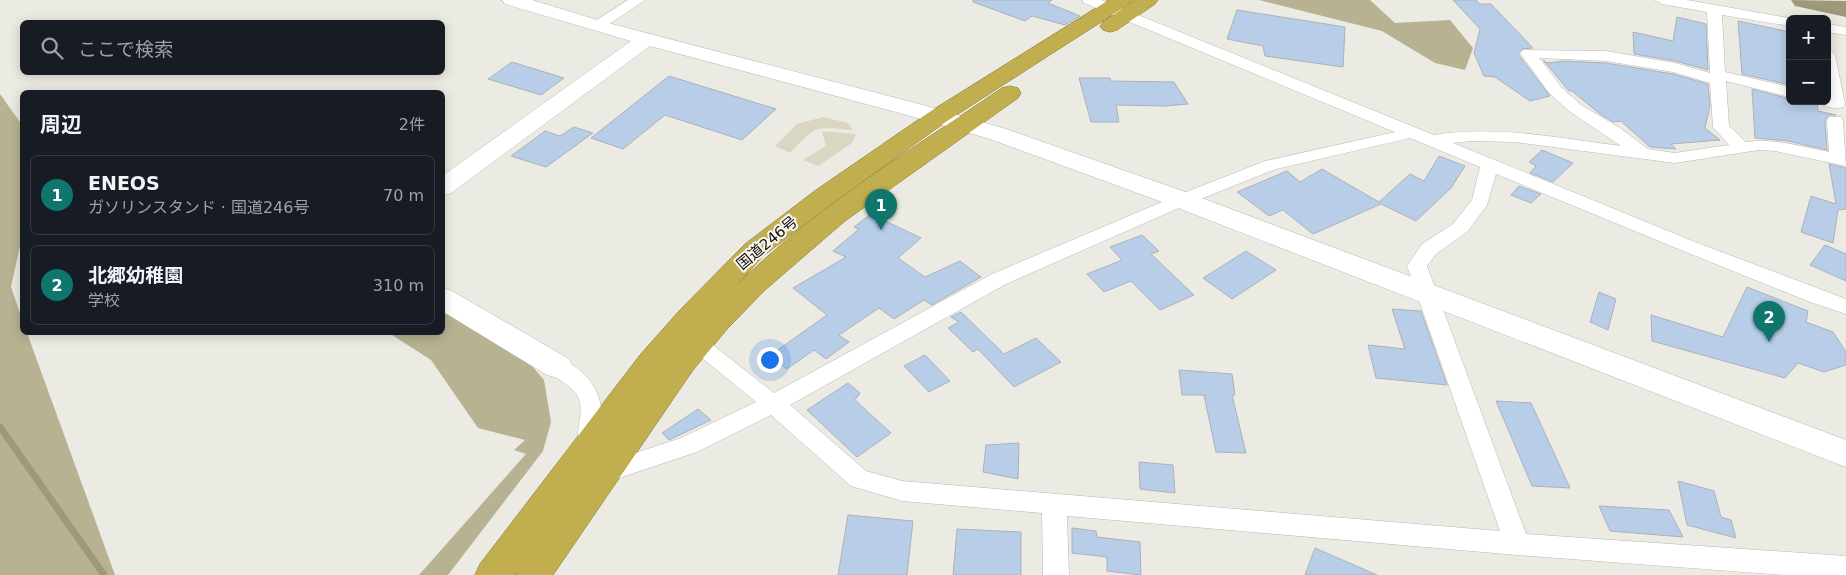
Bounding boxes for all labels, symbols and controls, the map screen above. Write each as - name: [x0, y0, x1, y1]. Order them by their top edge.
- map controls: [1786, 15, 1831, 105]
- button: +: [1786, 15, 1831, 60]
- search box: [20, 20, 445, 75]
- icon: search: [38, 34, 66, 62]
- text: ここで検索: [78, 38, 173, 60]
- button: −: [1786, 60, 1831, 105]
- text: 周辺: [40, 113, 82, 137]
- text: 2件: [399, 115, 425, 134]
- text: ENEOS: [88, 172, 160, 194]
- text: 1: [51, 186, 63, 205]
- text: 70 m: [383, 186, 424, 205]
- pin: 1: [865, 189, 897, 230]
- text: ガソリンスタンド · 国道246号: [88, 198, 309, 217]
- street label: 国道246号: [733, 212, 801, 274]
- text: 北郷幼稚園: [88, 264, 183, 286]
- text: 2: [51, 276, 63, 295]
- text: 310 m: [373, 276, 424, 295]
- text: 学校: [88, 291, 120, 310]
- pin: 2: [1753, 301, 1785, 342]
- your location: [757, 347, 783, 373]

